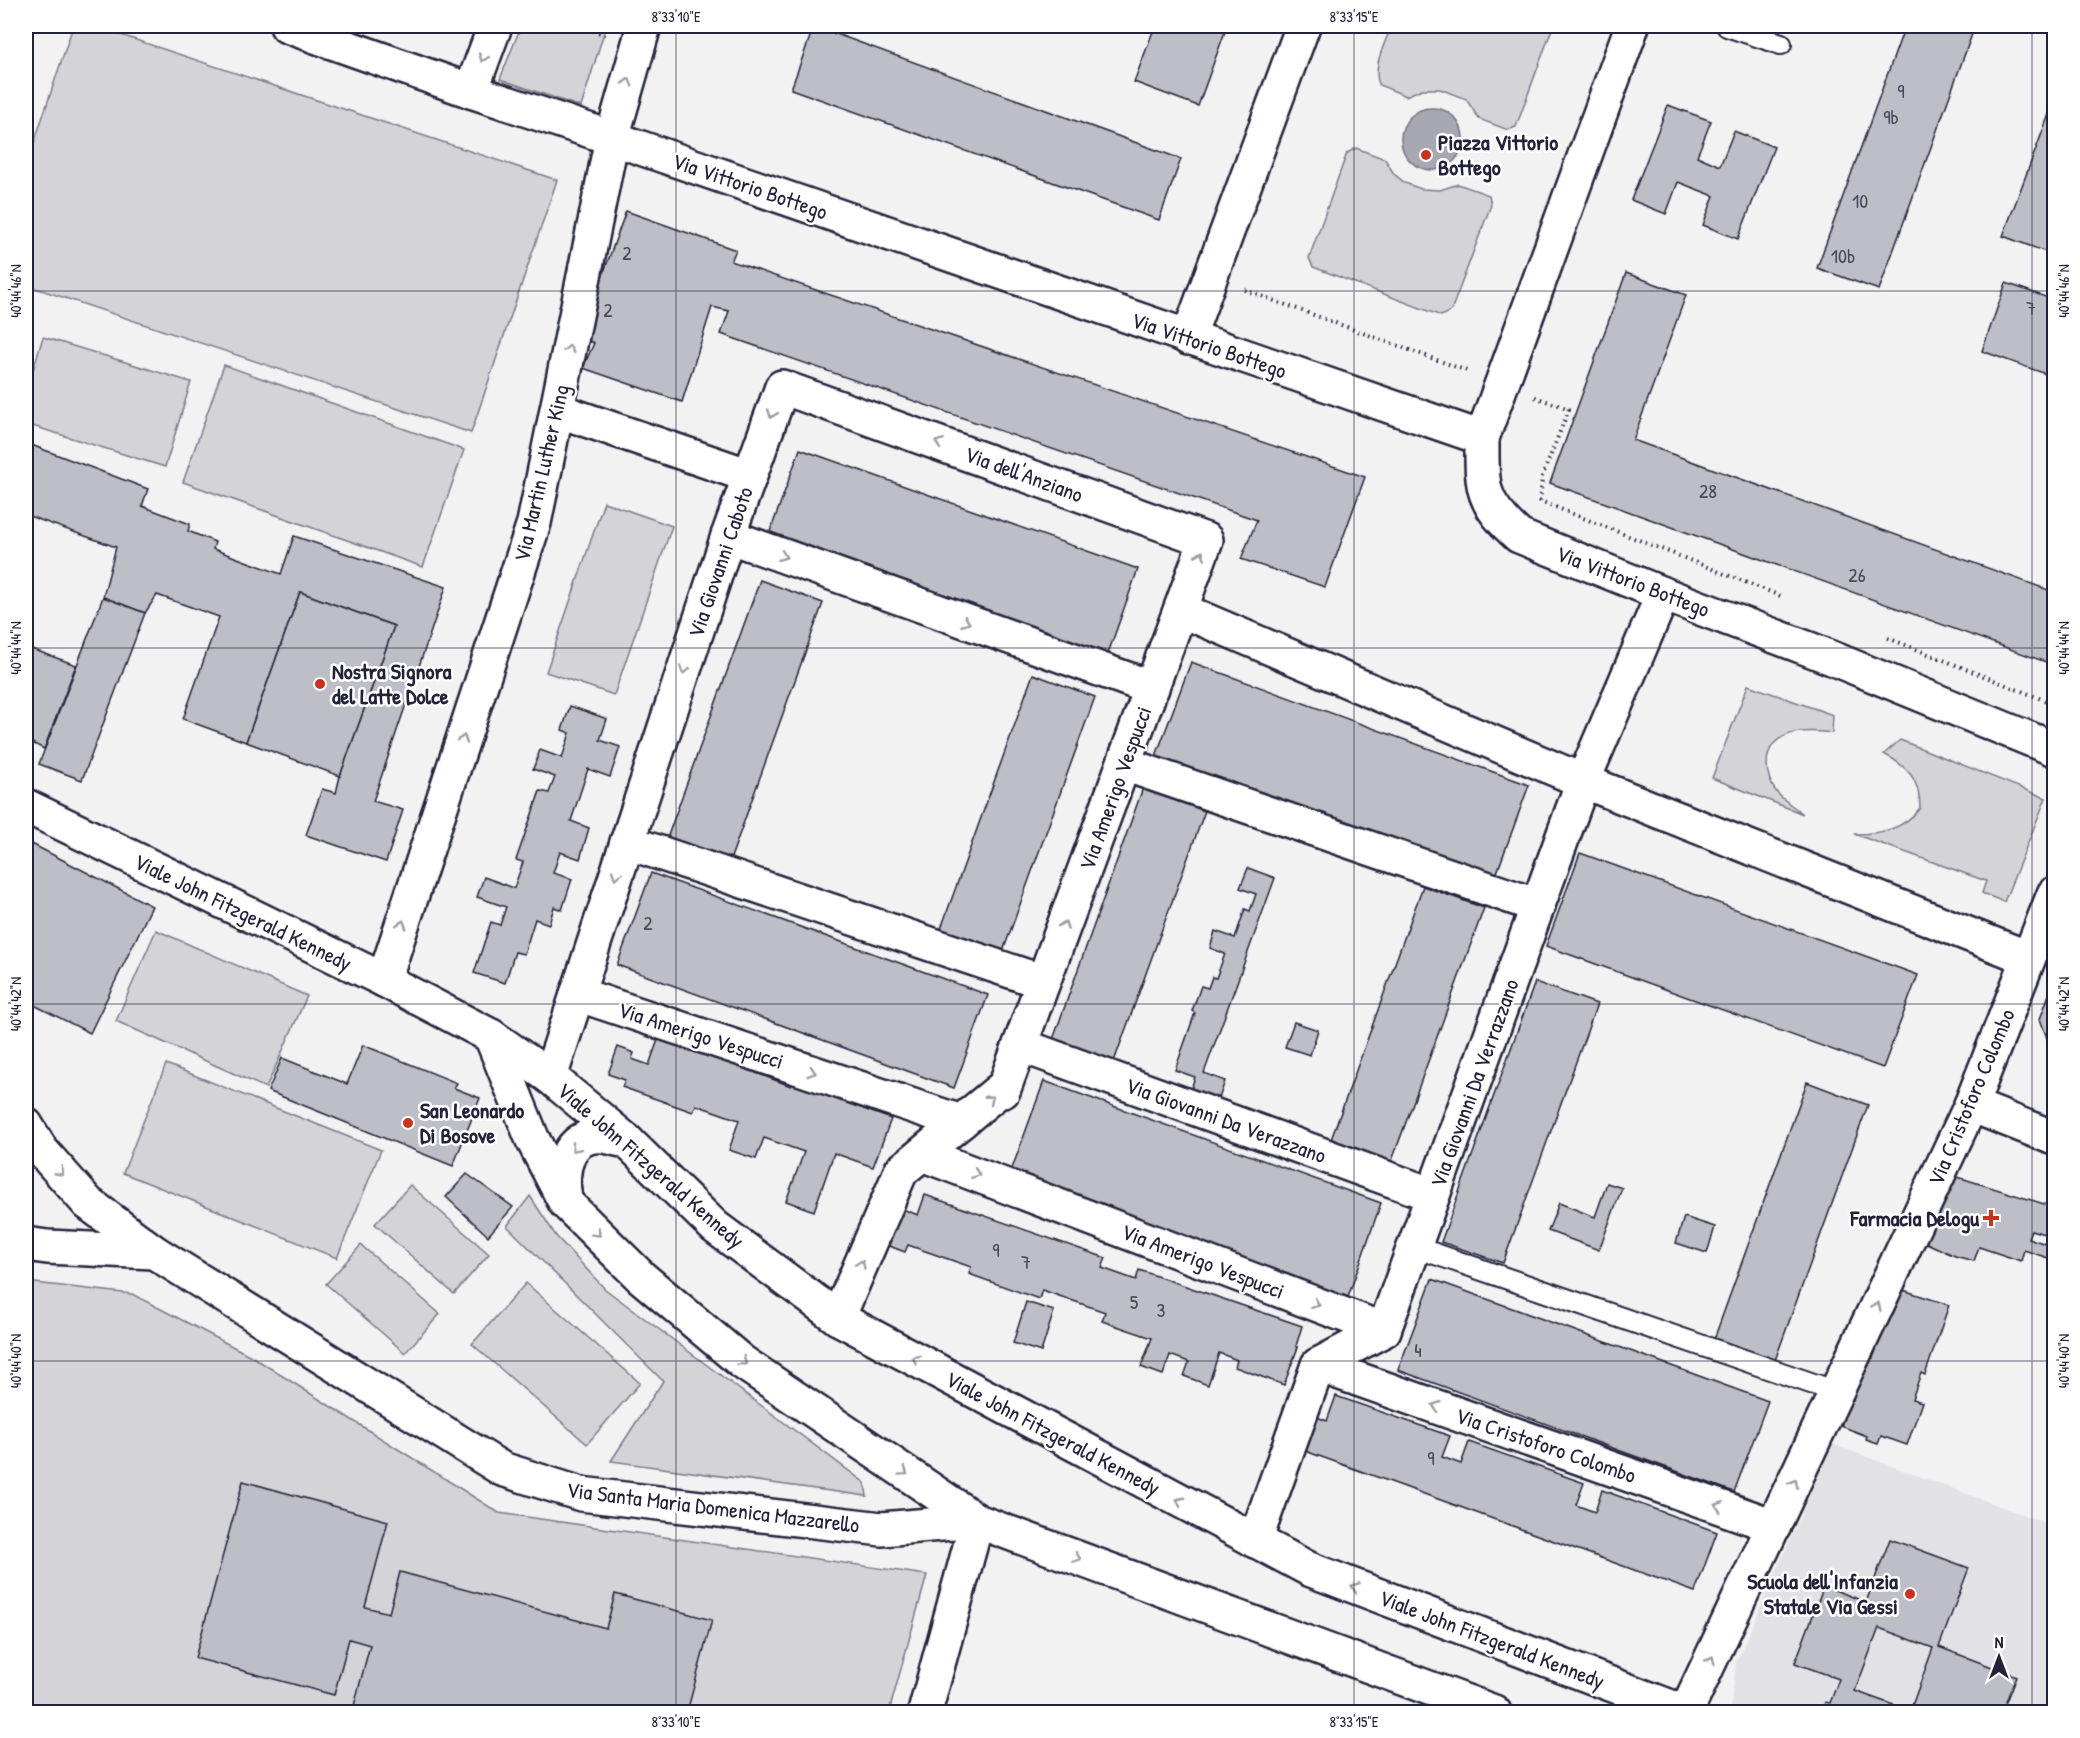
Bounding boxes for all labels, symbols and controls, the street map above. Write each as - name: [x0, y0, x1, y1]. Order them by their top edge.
- text: 8°33'10"E: [651, 6, 701, 27]
- text: 8°33'15"E: [1330, 6, 1379, 27]
- one-way arrow: [478, 52, 490, 63]
- one-way arrow: [621, 77, 633, 88]
- house number: 9: [1897, 77, 1905, 104]
- house number: 9b: [1883, 103, 1899, 130]
- place label: Piazza Vittorio Bottego: [1438, 127, 1558, 183]
- street label: Via Vittorio Bottego: [668, 145, 832, 227]
- marker: Piazza Vittorio Bottego: [1419, 148, 1433, 162]
- house number: 10: [1852, 187, 1868, 214]
- house number: 2: [622, 239, 632, 266]
- house number: 10b: [1831, 242, 1855, 269]
- text: 40°44'46"N: [5, 264, 26, 318]
- text: 40°44'46"N: [2053, 264, 2074, 318]
- house number: 7: [2026, 294, 2036, 321]
- house number: 2: [603, 296, 613, 323]
- street label: Via Vittorio Bottego: [1127, 304, 1291, 386]
- one-way arrow: [562, 344, 575, 354]
- street label: Via Martin Luther King: [506, 381, 576, 565]
- one-way arrow: [767, 408, 780, 419]
- one-way arrow: [934, 438, 945, 451]
- street label: Via dell'Anziano: [961, 439, 1087, 509]
- house number: 28: [1699, 477, 1717, 504]
- street label: Via Giovanni Caboto: [680, 482, 760, 641]
- street label: Via Vittorio Bottego: [1552, 538, 1714, 624]
- one-way arrow: [777, 549, 788, 562]
- one-way arrow: [1193, 550, 1206, 560]
- house number: 26: [1848, 561, 1866, 588]
- one-way arrow: [960, 614, 971, 627]
- text: 40°44'44"N: [5, 621, 26, 675]
- text: 40°44'44"N: [2053, 621, 2074, 675]
- place label: Nostra Signora del Latte Dolce: [332, 656, 452, 711]
- one-way arrow: [678, 664, 691, 675]
- marker: Nostra Signora del Latte Dolce: [313, 677, 327, 691]
- street label: Via Amerigo Vespucci: [1071, 702, 1159, 874]
- one-way arrow: [456, 734, 469, 745]
- street label: Viale John Fitzgerald Kennedy: [129, 846, 357, 978]
- one-way arrow: [611, 869, 623, 880]
- house number: 2: [643, 909, 653, 936]
- one-way arrow: [395, 919, 408, 930]
- one-way arrow: [1057, 920, 1070, 930]
- street label: Via Giovanni Da Verrazzano: [1422, 975, 1526, 1191]
- text: 40°44'42"N: [5, 977, 26, 1031]
- text: 40°44'42"N: [2053, 977, 2074, 1031]
- street label: Via Amerigo Vespucci: [614, 994, 788, 1076]
- street label: Via Cristoforo Colombo: [1920, 1004, 2022, 1190]
- one-way arrow: [806, 1065, 817, 1077]
- street label: Via Giovanni Da Verazzano: [1122, 1070, 1331, 1170]
- street label: Viale John Fitzgerald Kennedy: [551, 1075, 751, 1255]
- place label: San Leonardo Di Bosove: [420, 1095, 524, 1150]
- one-way arrow: [983, 1095, 994, 1106]
- marker: San Leonardo Di Bosove: [401, 1116, 415, 1130]
- one-way arrow: [571, 1142, 582, 1152]
- one-way arrow: [53, 1165, 64, 1176]
- one-way arrow: [971, 1167, 981, 1180]
- place label: Farmacia Delogu: [1849, 1203, 1979, 1234]
- marker: Farmacia Delogu: [1984, 1211, 1998, 1225]
- street label: Via Amerigo Vespucci: [1117, 1216, 1289, 1306]
- one-way arrow: [589, 1226, 600, 1237]
- house number: 9: [992, 1236, 1000, 1263]
- house number: 7: [1021, 1248, 1031, 1275]
- one-way arrow: [854, 1259, 866, 1270]
- house number: 5: [1130, 1288, 1139, 1315]
- house number: 3: [1157, 1296, 1166, 1323]
- one-way arrow: [1309, 1297, 1320, 1309]
- one-way arrow: [1869, 1302, 1881, 1313]
- text: 40°44'40"N: [5, 1334, 26, 1388]
- text: 40°44'40"N: [2053, 1334, 2074, 1388]
- house number: 4: [1414, 1336, 1422, 1363]
- one-way arrow: [736, 1355, 747, 1366]
- one-way arrow: [911, 1355, 922, 1367]
- street label: Viale John Fitzgerald Kennedy: [940, 1364, 1166, 1502]
- street label: Via Cristoforo Colombo: [1452, 1400, 1640, 1490]
- one-way arrow: [1431, 1401, 1442, 1414]
- house number: 9: [1427, 1444, 1435, 1471]
- one-way arrow: [897, 1465, 908, 1476]
- street label: Via Santa Maria Domenica Mazzarello: [565, 1474, 861, 1540]
- one-way arrow: [1786, 1479, 1798, 1490]
- one-way arrow: [1176, 1497, 1187, 1508]
- one-way arrow: [1714, 1501, 1724, 1514]
- one-way arrow: [1071, 1551, 1082, 1564]
- place label: Scuola dell'Infanzia Statale Via Gessi: [1747, 1566, 1898, 1621]
- one-way arrow: [1350, 1582, 1361, 1594]
- street label: Viale John Fitzgerald Kennedy: [1375, 1582, 1609, 1696]
- marker: Scuola dell'Infanzia Statale Via Gessi: [1903, 1587, 1917, 1601]
- north arrow: [1969, 1627, 2029, 1687]
- text: N: [1995, 1631, 2004, 1653]
- one-way arrow: [1704, 1655, 1716, 1666]
- text: 8°33'10"E: [651, 1711, 701, 1732]
- text: 8°33'15"E: [1330, 1711, 1379, 1732]

